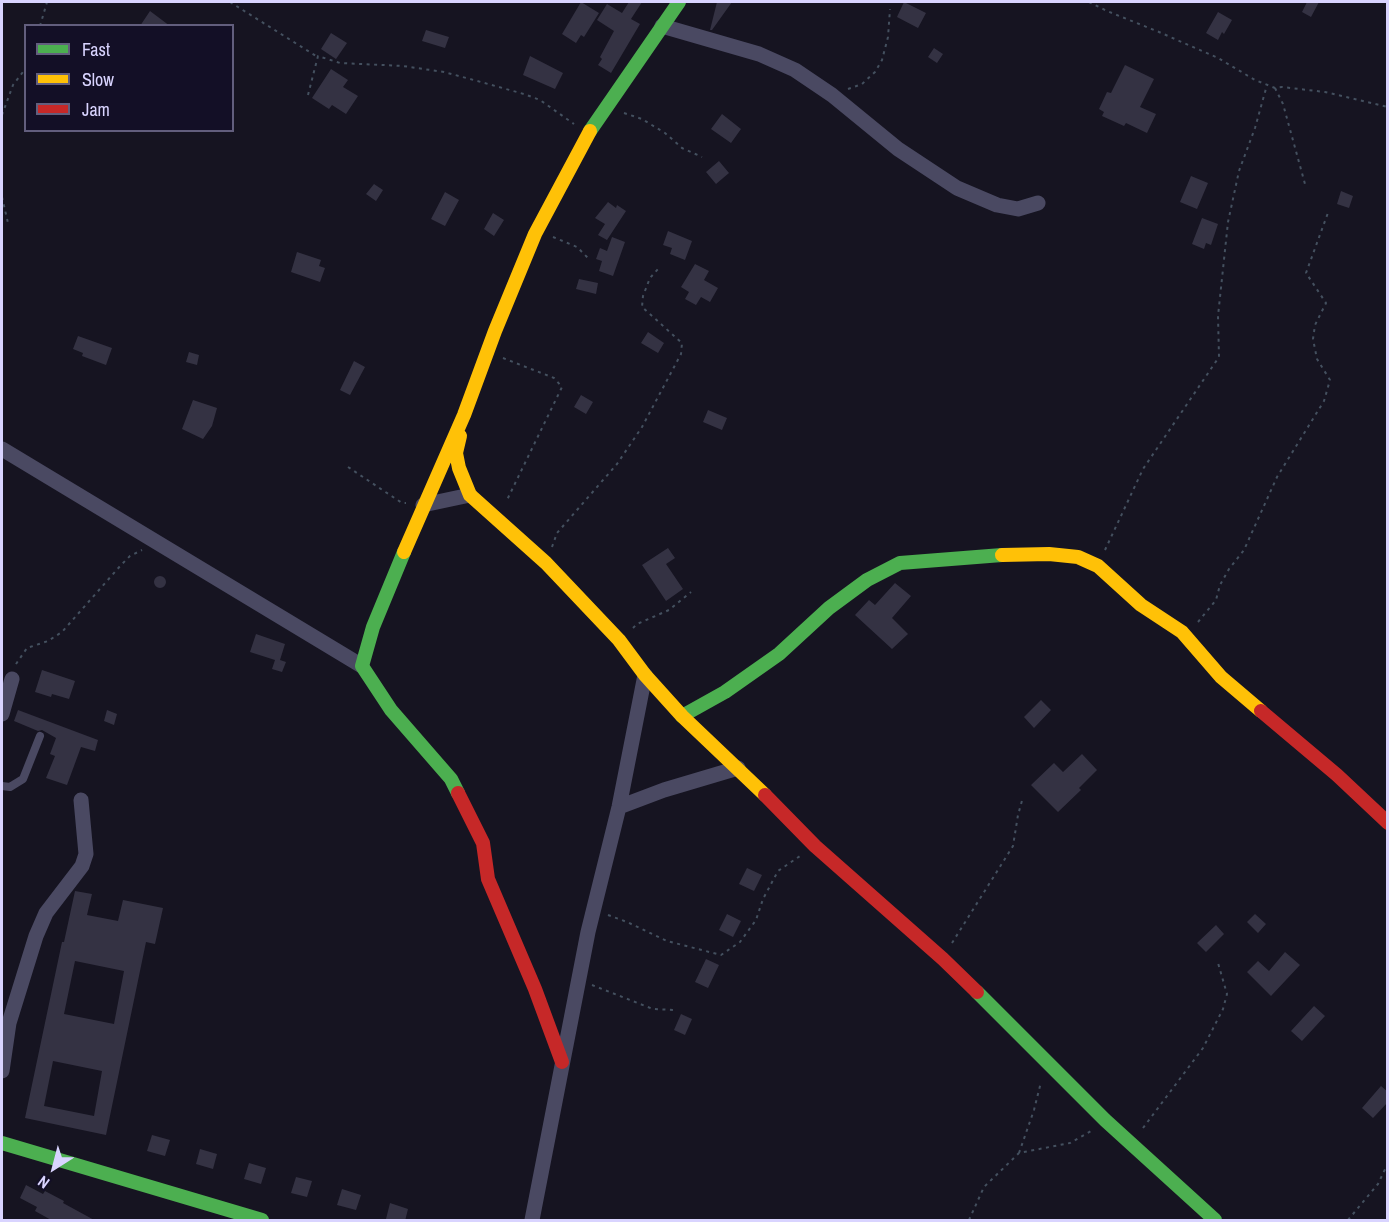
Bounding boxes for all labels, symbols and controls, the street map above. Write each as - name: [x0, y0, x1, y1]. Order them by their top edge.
- legend: [24, 24, 234, 132]
- text: Fast: [82, 37, 110, 62]
- text: Slow: [82, 67, 114, 92]
- text: Jam: [82, 97, 110, 122]
- north arrow: [24, 1138, 84, 1198]
- text: N: [33, 1171, 54, 1194]

